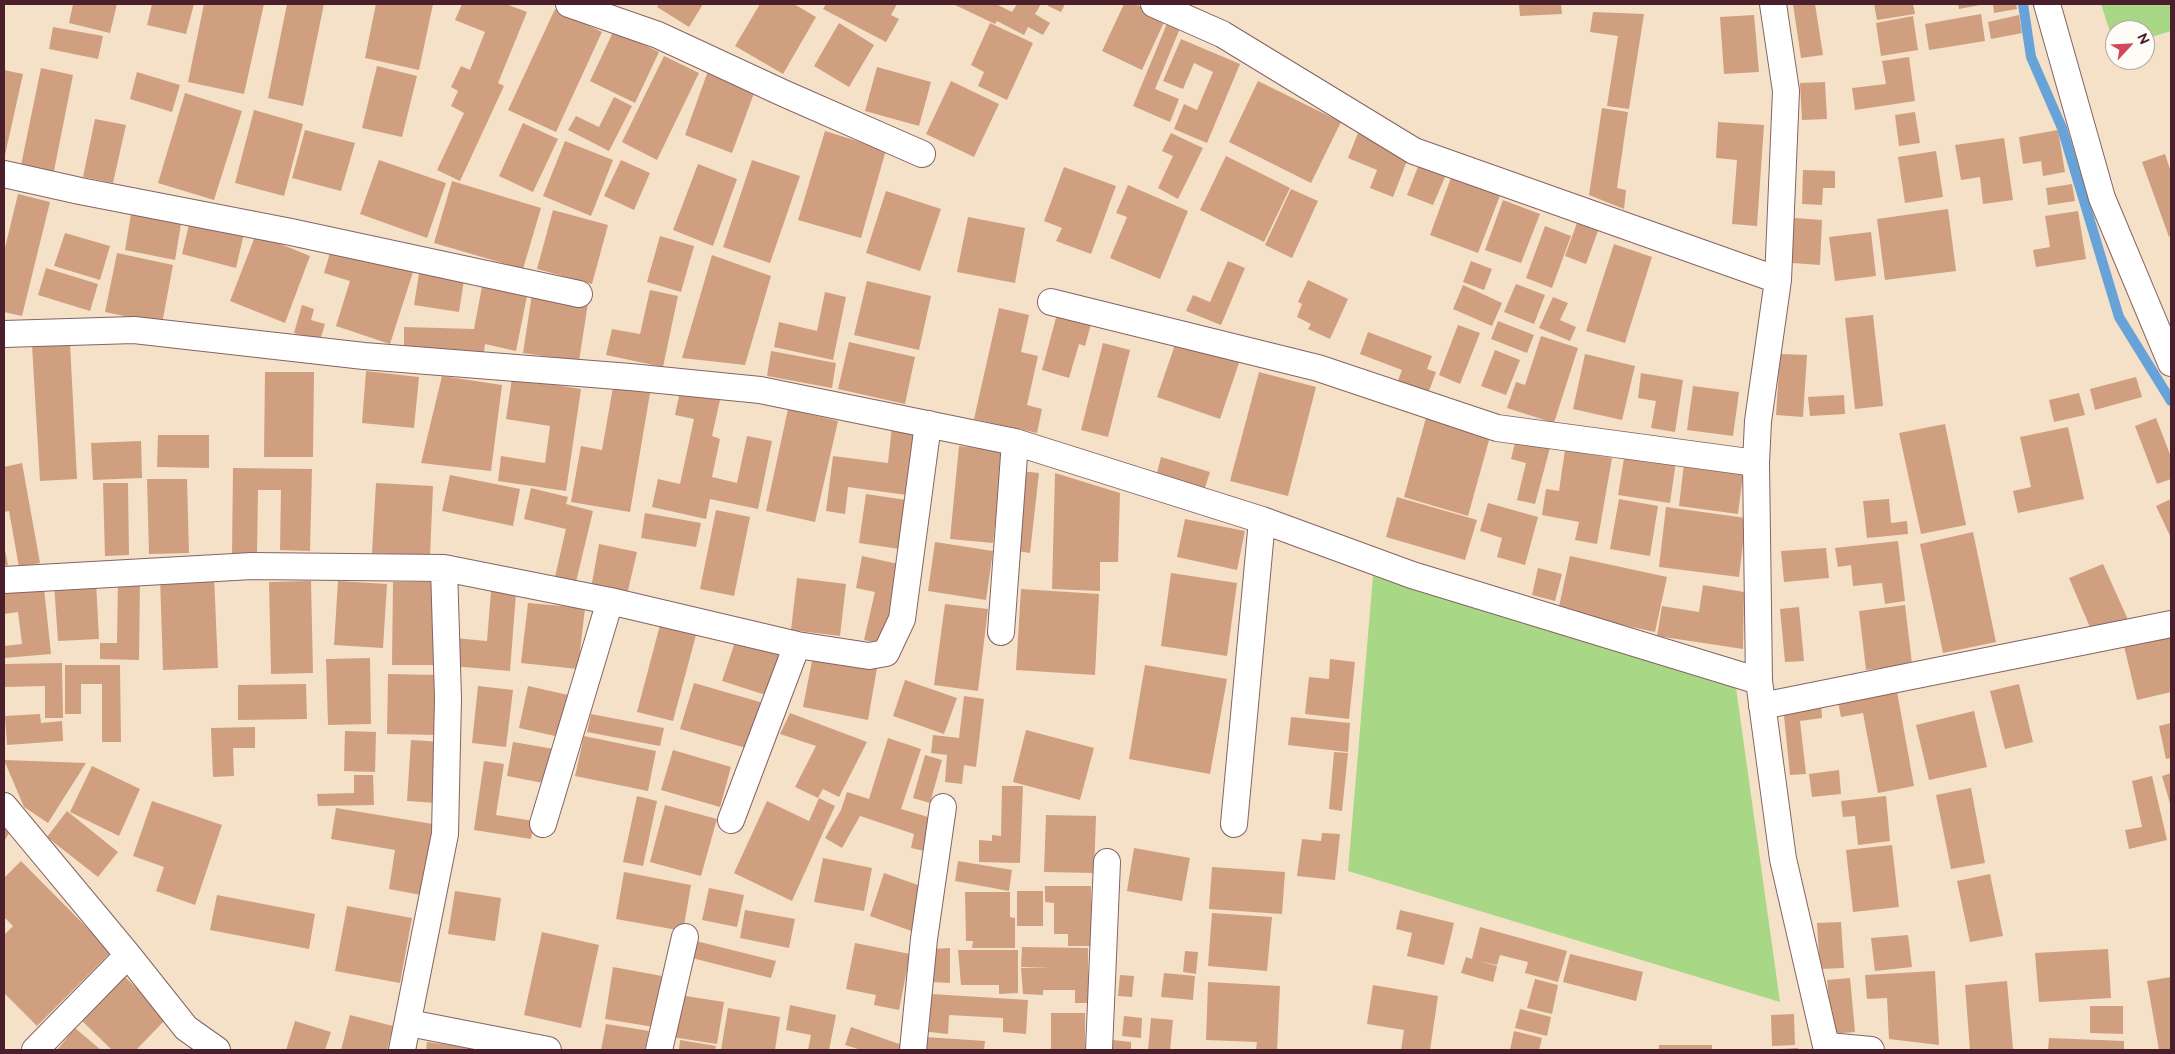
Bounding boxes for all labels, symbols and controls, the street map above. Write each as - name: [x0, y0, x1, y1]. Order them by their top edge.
- north arrow: [2105, 20, 2155, 70]
- text: N: [2133, 31, 2153, 47]

